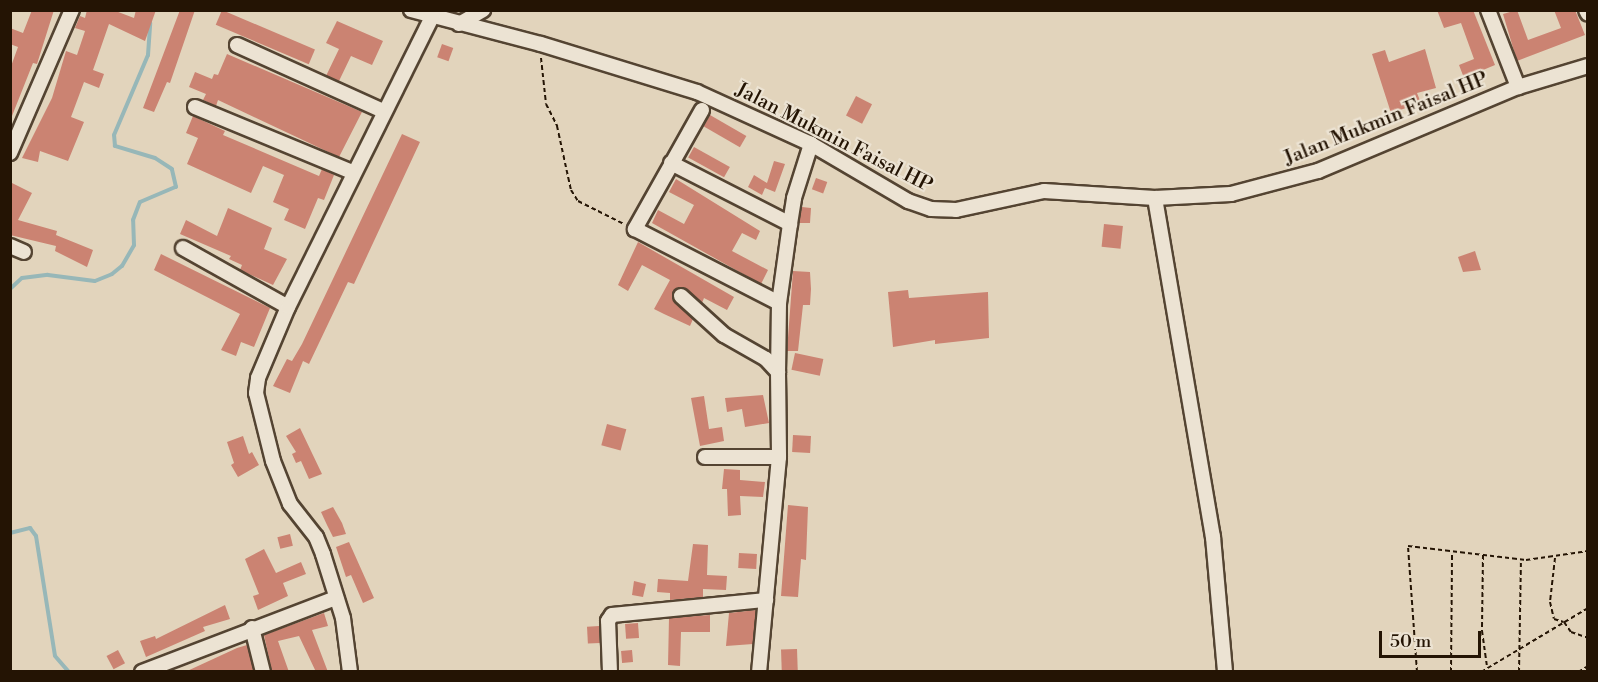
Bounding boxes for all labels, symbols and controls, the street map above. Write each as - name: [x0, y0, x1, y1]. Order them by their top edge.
- street label: Jalan Mukmin Faisal HP: [1281, 67, 1491, 171]
- street label: Jalan Mukmin Faisal HP: [732, 78, 936, 198]
- scale bar: [1382, 619, 1484, 657]
- text: 50 m: [1390, 630, 1431, 653]

